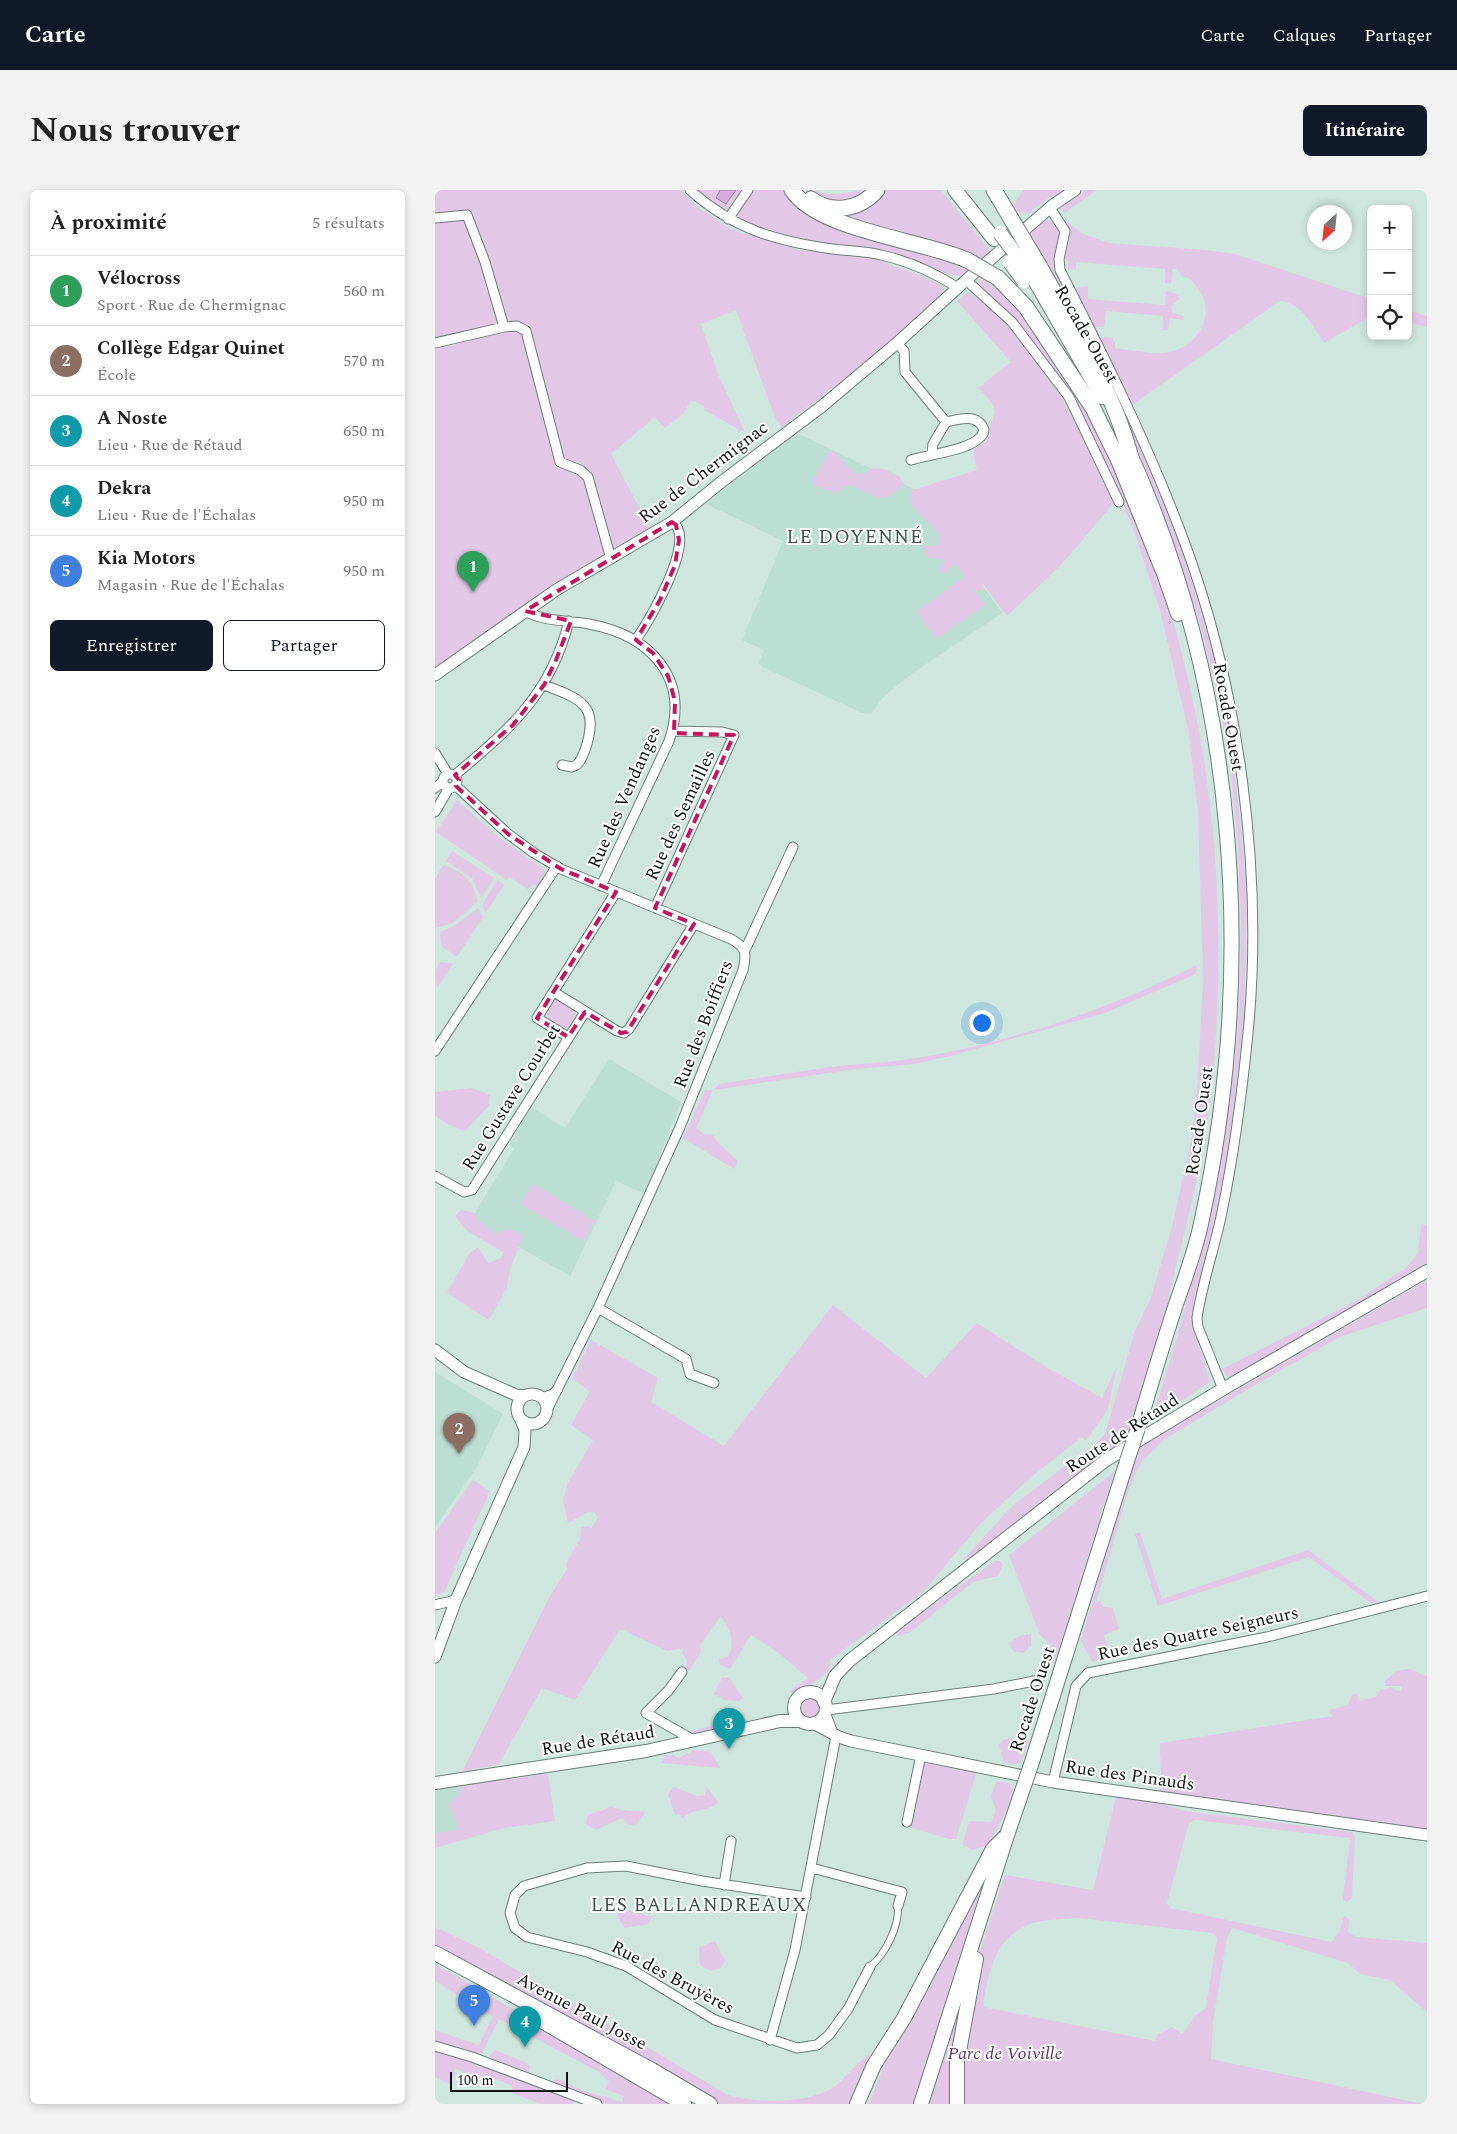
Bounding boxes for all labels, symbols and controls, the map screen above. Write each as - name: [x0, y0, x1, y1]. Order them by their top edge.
- text: Carte: [25, 17, 86, 53]
- text: Carte: [1201, 22, 1245, 49]
- text: Calques: [1273, 22, 1336, 49]
- text: Partager: [1364, 22, 1432, 49]
- text: Nous trouver: [30, 104, 240, 157]
- button: Itinéraire: [1303, 105, 1427, 156]
- north arrow: [1307, 205, 1352, 250]
- map controls: [1367, 205, 1412, 340]
- button: +: [1367, 205, 1412, 250]
- text: À proximité: [50, 207, 167, 239]
- text: 5 résultats: [312, 211, 385, 235]
- button: −: [1367, 250, 1412, 295]
- text: Vélocross: [97, 264, 181, 293]
- text: 1: [62, 279, 70, 303]
- text: 560 m: [343, 279, 385, 303]
- street label: Rocade Ouest: [1047, 280, 1126, 389]
- text: Sport · Rue de Chermignac: [97, 293, 286, 317]
- button: locate: [1367, 295, 1412, 340]
- text: Collège Edgar Quinet: [97, 334, 285, 363]
- text: 2: [62, 349, 70, 373]
- text: 570 m: [343, 349, 385, 373]
- text: École: [97, 363, 136, 387]
- text: A Noste: [97, 404, 167, 433]
- street label: Rue de Chermignac: [633, 415, 774, 530]
- text: 3: [62, 419, 70, 443]
- text: 650 m: [343, 419, 385, 443]
- text: Lieu · Rue de Rétaud: [97, 433, 243, 457]
- text: Dekra: [97, 474, 151, 503]
- text: 4: [62, 489, 70, 513]
- text: 950 m: [343, 489, 385, 513]
- text: Lieu · Rue de l'Échalas: [97, 503, 256, 527]
- district label: LE DOYENNÉ: [787, 523, 923, 552]
- text: Kia Motors: [97, 544, 196, 573]
- pin: 1: [457, 551, 489, 592]
- text: 5: [62, 559, 70, 583]
- text: 950 m: [343, 559, 385, 583]
- text: Magasin · Rue de l'Échalas: [97, 573, 285, 597]
- button: Enregistrer: [50, 620, 213, 671]
- button: Partager: [223, 620, 385, 671]
- street label: Rocade Ouest: [1206, 661, 1251, 773]
- street label: Rue des Vendanges: [581, 722, 668, 873]
- street label: Rue des Semailles: [638, 745, 723, 885]
- street label: Rue des Boiffiers: [667, 956, 740, 1092]
- your location: [969, 1010, 995, 1036]
- street label: Rue Gustave Courbet: [455, 1018, 568, 1176]
- street label: Rocade Ouest: [1178, 1065, 1220, 1177]
- street label: Route de Rétaud: [1060, 1387, 1184, 1480]
- pin: 2: [443, 1413, 475, 1454]
- street label: Rue des Quatre Seigneurs: [1095, 1599, 1301, 1668]
- street label: Rocade Ouest: [1003, 1643, 1062, 1756]
- pin: 3: [713, 1708, 745, 1749]
- street label: Rue de Rétaud: [539, 1718, 657, 1763]
- street label: Rue des Pinauds: [1063, 1753, 1196, 1798]
- district label: LES BALLANDREAUX: [591, 1891, 807, 1920]
- street label: Rue des Bruyères: [606, 1934, 739, 2021]
- street label: Avenue Paul Josse: [512, 1966, 652, 2057]
- pin: 5: [458, 1985, 490, 2026]
- pin: 4: [509, 2006, 541, 2047]
- park label: Parc de Voiville: [948, 2040, 1062, 2067]
- scale bar: [450, 2069, 567, 2092]
- text: 100 m: [457, 2070, 494, 2091]

